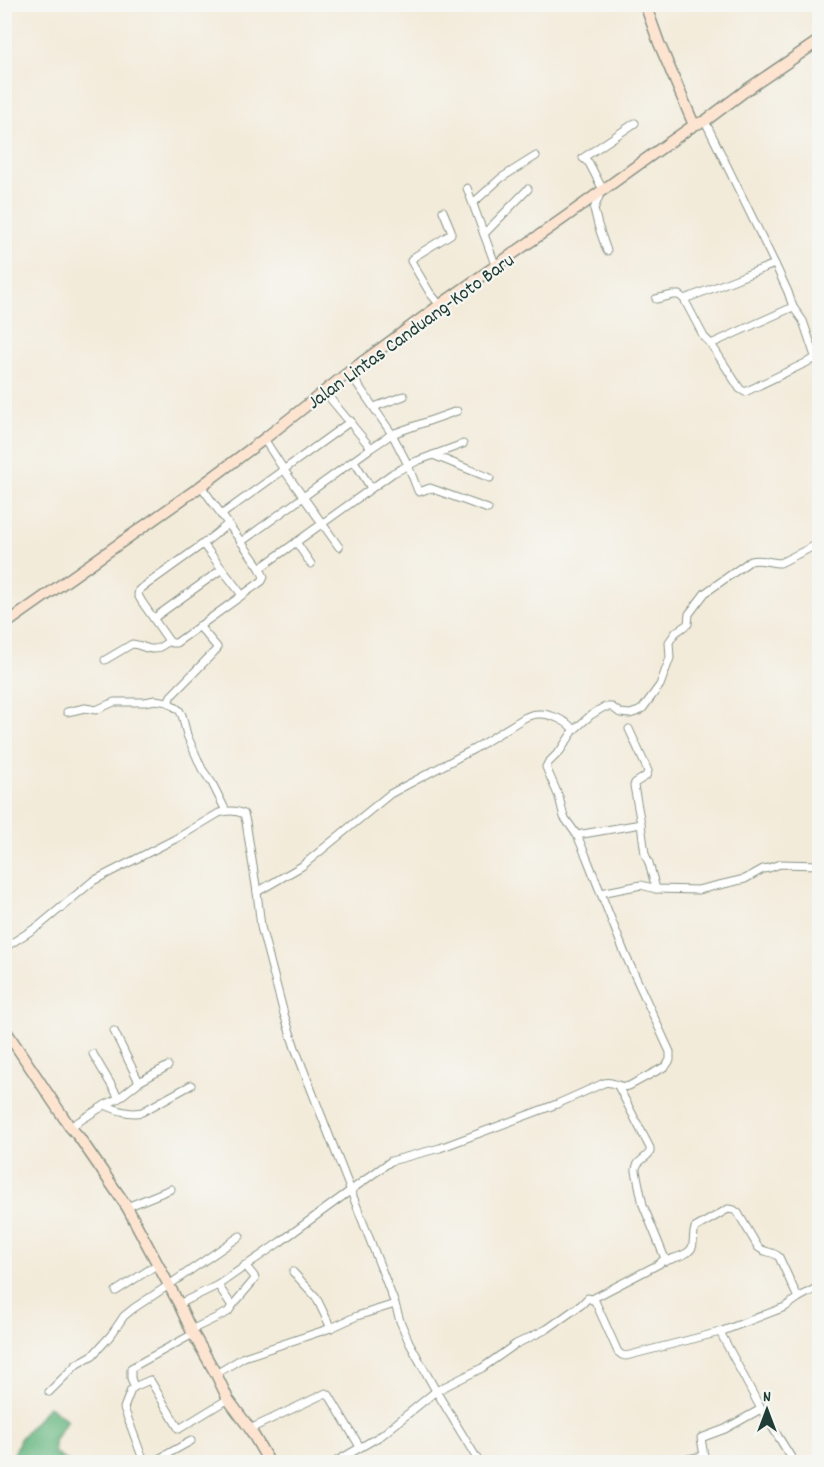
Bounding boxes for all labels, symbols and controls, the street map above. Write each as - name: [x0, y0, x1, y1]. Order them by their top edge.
- street label: Jalan Lintas Canduang-Koto Baru: [302, 248, 521, 417]
- north arrow: [737, 1380, 797, 1440]
- text: N: [763, 1386, 771, 1409]

